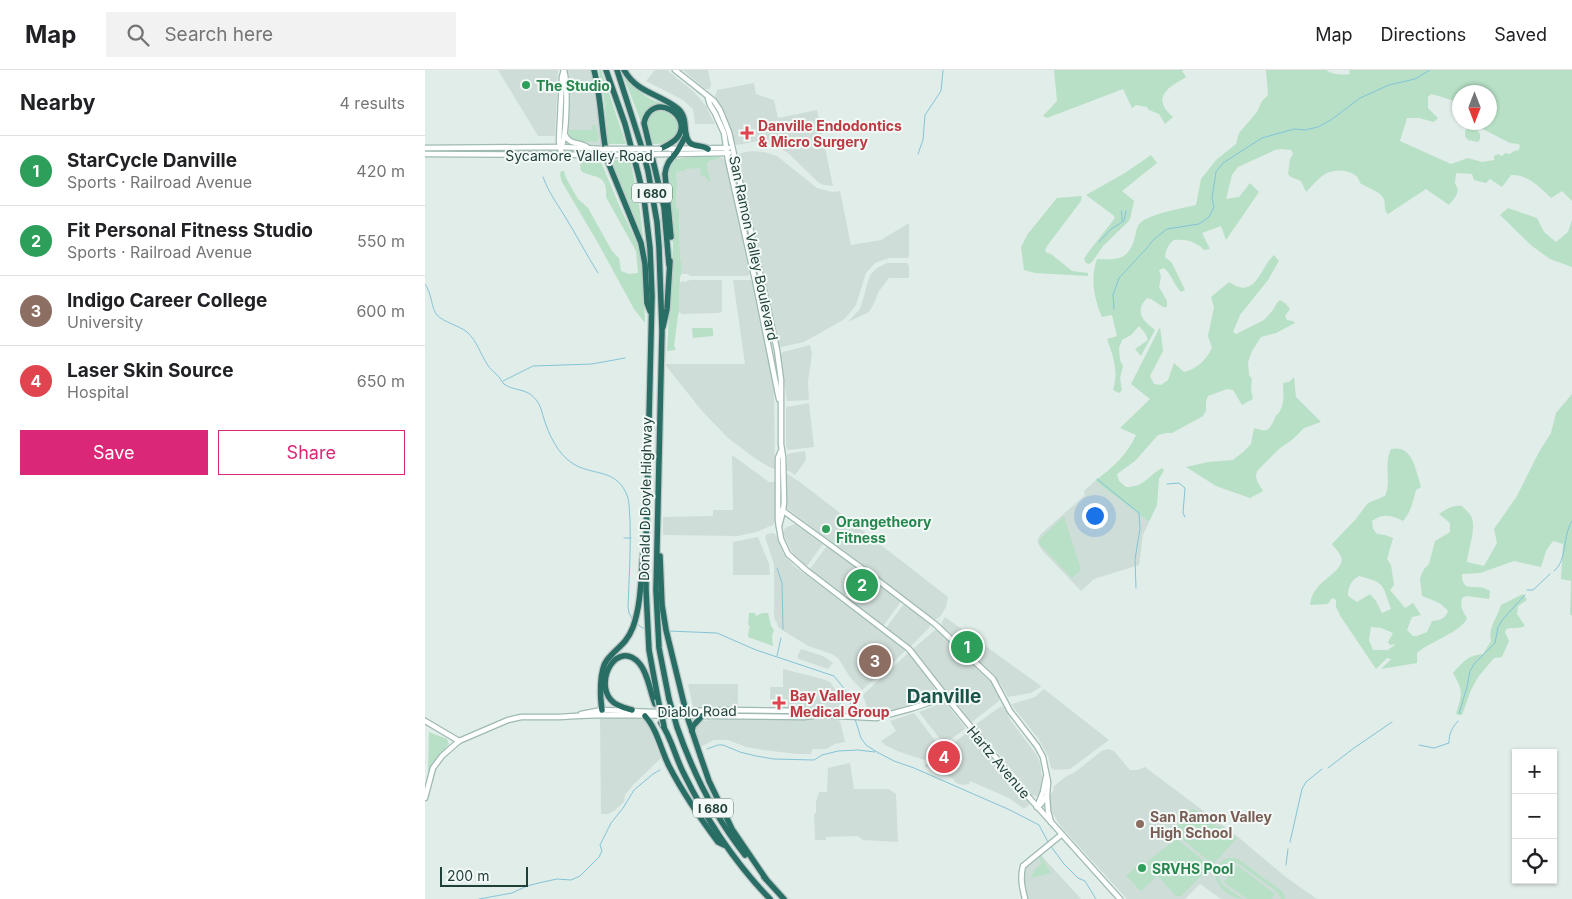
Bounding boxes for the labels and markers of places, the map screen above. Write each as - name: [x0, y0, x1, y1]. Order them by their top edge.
- place label: The Studio: [536, 77, 610, 94]
- marker: The Studio: [520, 79, 532, 91]
- place label: Danville Endodontics & Micro Surgery: [758, 117, 902, 150]
- marker: Danville Endodontics & Micro Surgery: [740, 126, 754, 140]
- place label: Orangetheory Fitness: [836, 513, 932, 546]
- marker: Orangetheory Fitness: [820, 523, 832, 535]
- pin: 2: [846, 566, 878, 604]
- pin: 1: [951, 628, 983, 666]
- pin: 3: [859, 642, 891, 680]
- place label: Bay Valley Medical Group: [790, 687, 890, 720]
- marker: Bay Valley Medical Group: [772, 696, 786, 710]
- pin: 4: [928, 738, 960, 776]
- place label: San Ramon Valley High School: [1150, 808, 1272, 841]
- marker: San Ramon Valley High School: [1134, 818, 1146, 830]
- place label: SRVHS Pool: [1152, 860, 1233, 877]
- marker: SRVHS Pool: [1136, 862, 1148, 874]

